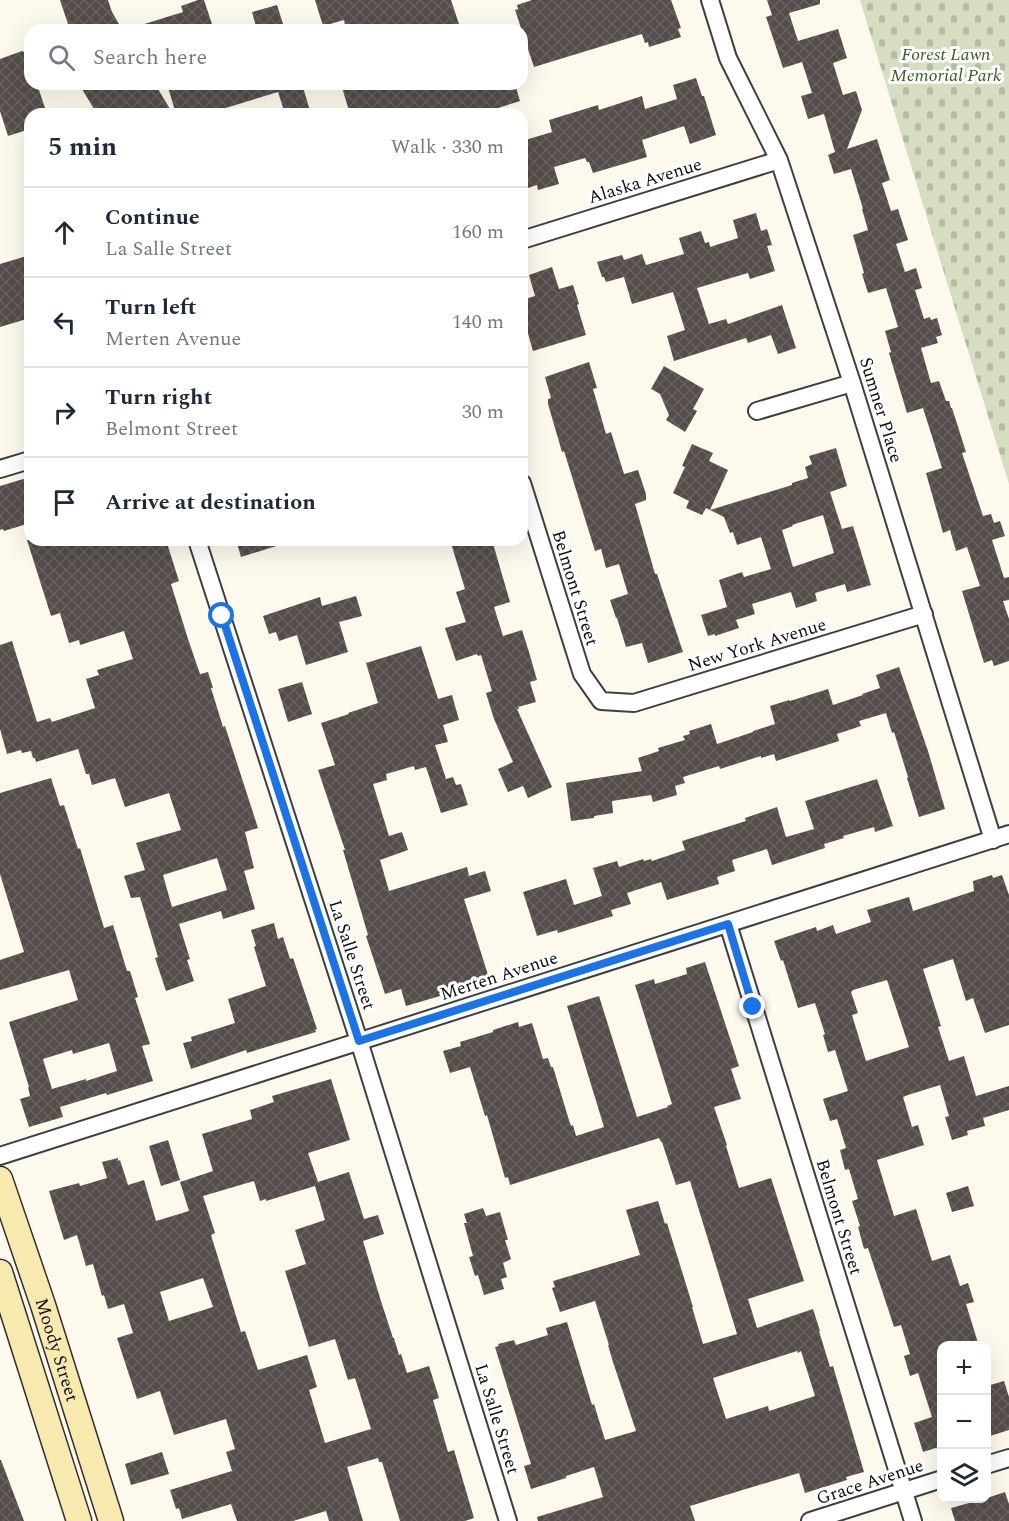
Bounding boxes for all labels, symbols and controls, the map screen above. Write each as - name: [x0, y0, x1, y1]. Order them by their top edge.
- search box: [24, 24, 528, 90]
- icon: search: [45, 41, 78, 74]
- text: Search here: [93, 41, 207, 74]
- park label: Forest Lawn Memorial Park: [891, 41, 1002, 89]
- text: 5 min: [48, 127, 117, 167]
- text: Walk · 330 m: [391, 132, 504, 162]
- street label: Alaska Avenue: [585, 151, 705, 211]
- text: Continue: [105, 201, 200, 234]
- icon: ahead: [48, 216, 81, 249]
- text: 160 m: [452, 217, 504, 247]
- text: La Salle Street: [105, 234, 232, 264]
- text: Turn left: [105, 291, 197, 324]
- icon: left: [48, 306, 81, 339]
- text: 140 m: [452, 307, 504, 337]
- text: Merten Avenue: [105, 324, 241, 354]
- street label: Sumner Place: [852, 354, 910, 466]
- text: Turn right: [105, 381, 212, 414]
- icon: right: [48, 396, 81, 429]
- text: 30 m: [462, 397, 504, 427]
- text: Belmont Street: [105, 414, 238, 444]
- icon: arrive: [48, 486, 81, 519]
- text: Arrive at destination: [105, 486, 316, 519]
- street label: Belmont Street: [545, 527, 605, 649]
- route start: [208, 602, 234, 628]
- street label: New York Avenue: [684, 611, 830, 679]
- street label: La Salle Street: [321, 896, 383, 1014]
- street label: Merten Avenue: [437, 944, 561, 1008]
- route end: [739, 993, 765, 1019]
- street label: Belmont Street: [809, 1156, 869, 1278]
- street label: Moody Street: [28, 1294, 86, 1405]
- map controls: [937, 1341, 991, 1503]
- button: +: [937, 1341, 991, 1395]
- street label: La Salle Street: [467, 1360, 527, 1478]
- button: −: [937, 1395, 991, 1449]
- button: layers: [937, 1449, 991, 1503]
- street label: Grace Avenue: [813, 1452, 927, 1512]

